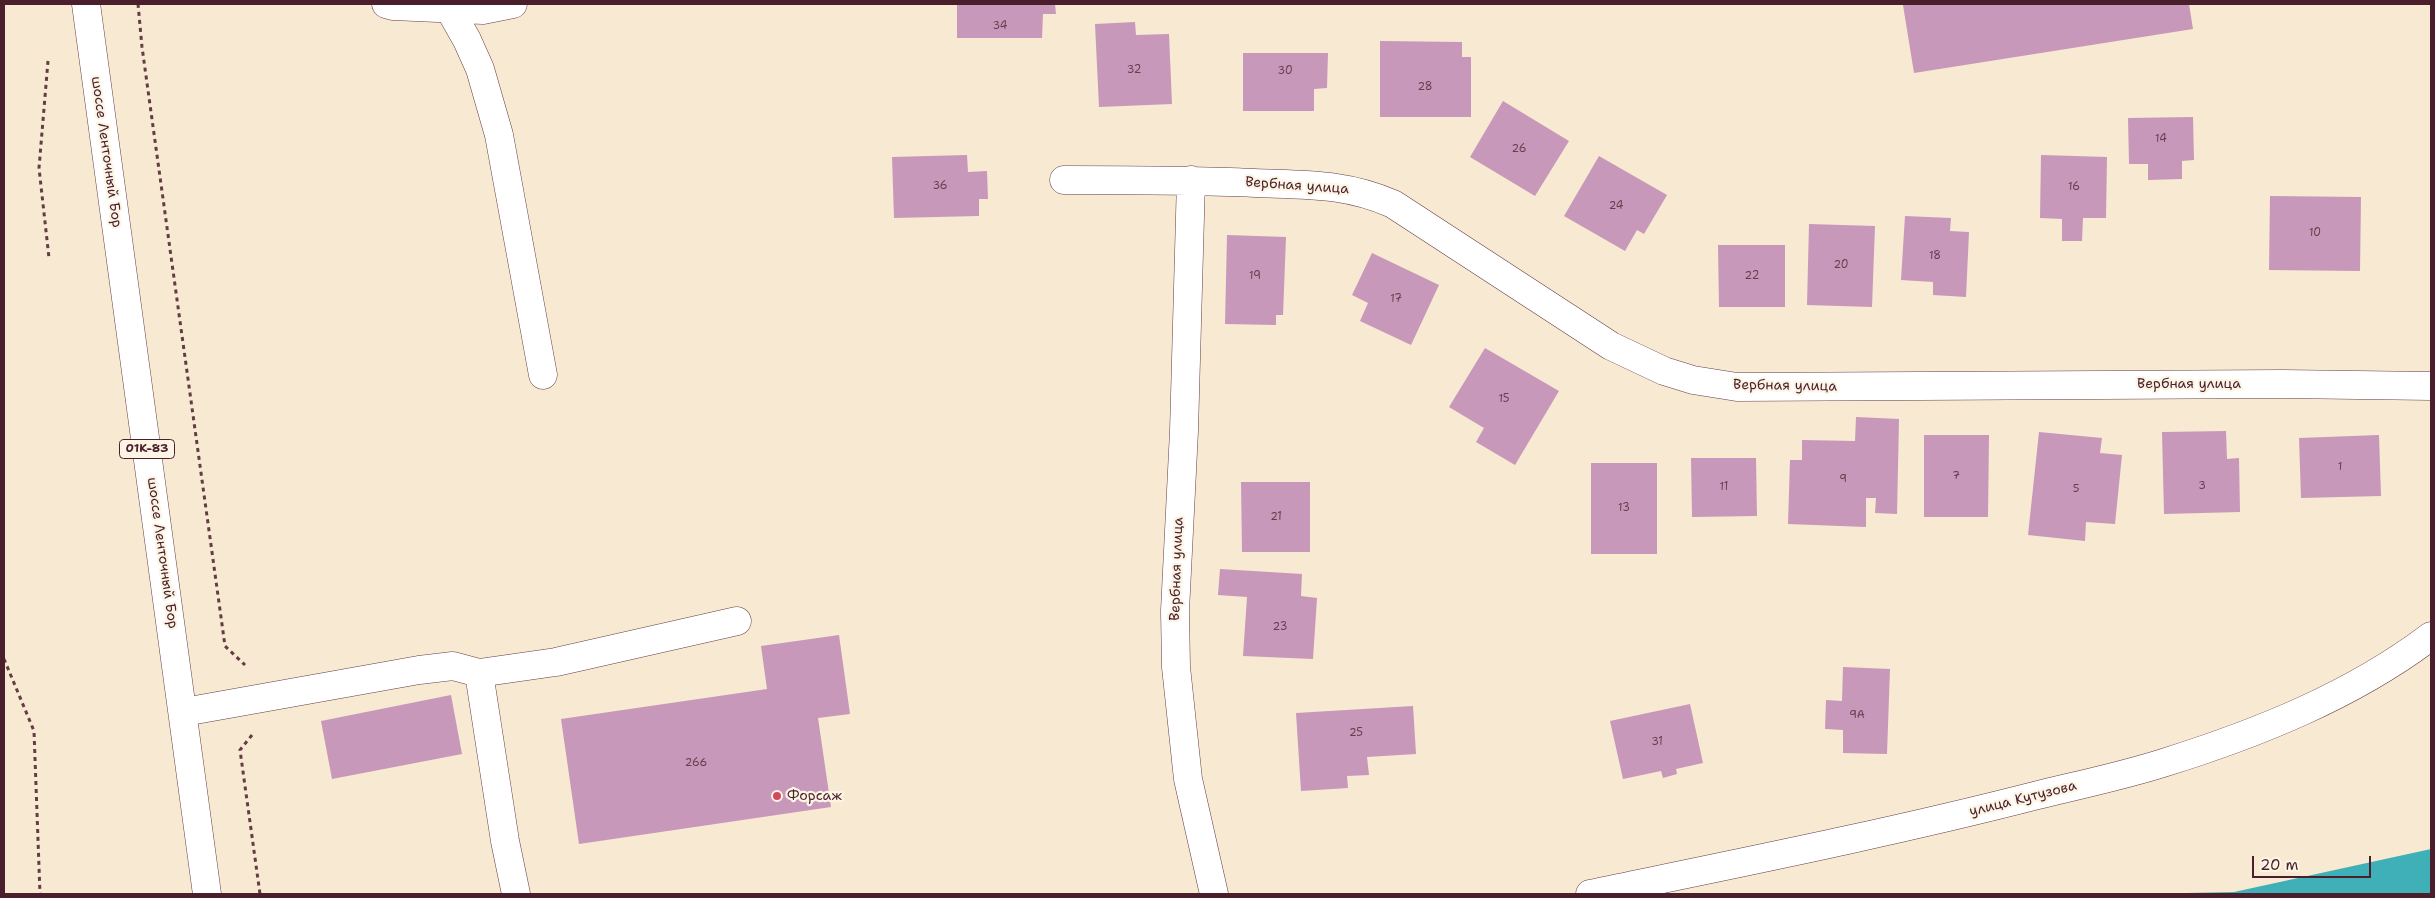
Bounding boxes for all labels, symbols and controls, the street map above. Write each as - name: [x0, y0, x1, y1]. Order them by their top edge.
- house number: 34: [993, 19, 1007, 33]
- house number: 32: [1127, 63, 1141, 77]
- house number: 30: [1277, 64, 1293, 78]
- street label: шоссе Ленточный Бор: [87, 75, 125, 229]
- house number: 28: [1417, 80, 1433, 94]
- house number: 14: [2155, 132, 2167, 146]
- house number: 26: [1512, 142, 1526, 156]
- street label: Вербная улица: [1245, 174, 1349, 198]
- house number: 36: [932, 179, 948, 193]
- house number: 16: [2068, 180, 2080, 194]
- house number: 24: [1609, 199, 1623, 213]
- house number: 10: [2309, 226, 2321, 240]
- house number: 18: [1929, 249, 1941, 263]
- house number: 20: [1833, 258, 1849, 272]
- house number: 19: [1249, 269, 1261, 283]
- house number: 22: [1745, 269, 1759, 283]
- house number: 17: [1390, 292, 1402, 306]
- street label: Вербная улица: [2137, 376, 2241, 392]
- street label: Вербная улица: [1733, 377, 1837, 395]
- house number: 15: [1498, 392, 1510, 406]
- road number: 01К-83: [120, 439, 174, 458]
- house number: 1: [2338, 460, 2342, 474]
- house number: 7: [1952, 469, 1960, 483]
- house number: 9: [1839, 472, 1847, 486]
- street label: шоссе Ленточный Бор: [143, 476, 181, 630]
- house number: 3: [2198, 479, 2206, 493]
- house number: 11: [1720, 480, 1728, 494]
- house number: 5: [2073, 482, 2079, 496]
- house number: 13: [1618, 501, 1630, 515]
- house number: 21: [1270, 510, 1282, 524]
- street label: Вербная улица: [1167, 517, 1187, 621]
- house number: 23: [1273, 620, 1287, 634]
- house number: 9А: [1849, 708, 1865, 722]
- house number: 25: [1349, 726, 1363, 740]
- house number: 31: [1651, 735, 1663, 749]
- house number: 266: [685, 756, 707, 770]
- street label: улица Кутузова: [1968, 778, 2078, 820]
- place label: Форсаж: [787, 788, 842, 804]
- marker: Форсаж: [771, 790, 783, 802]
- scale bar: [2255, 846, 2374, 878]
- text: 20 m: [2260, 855, 2299, 875]

